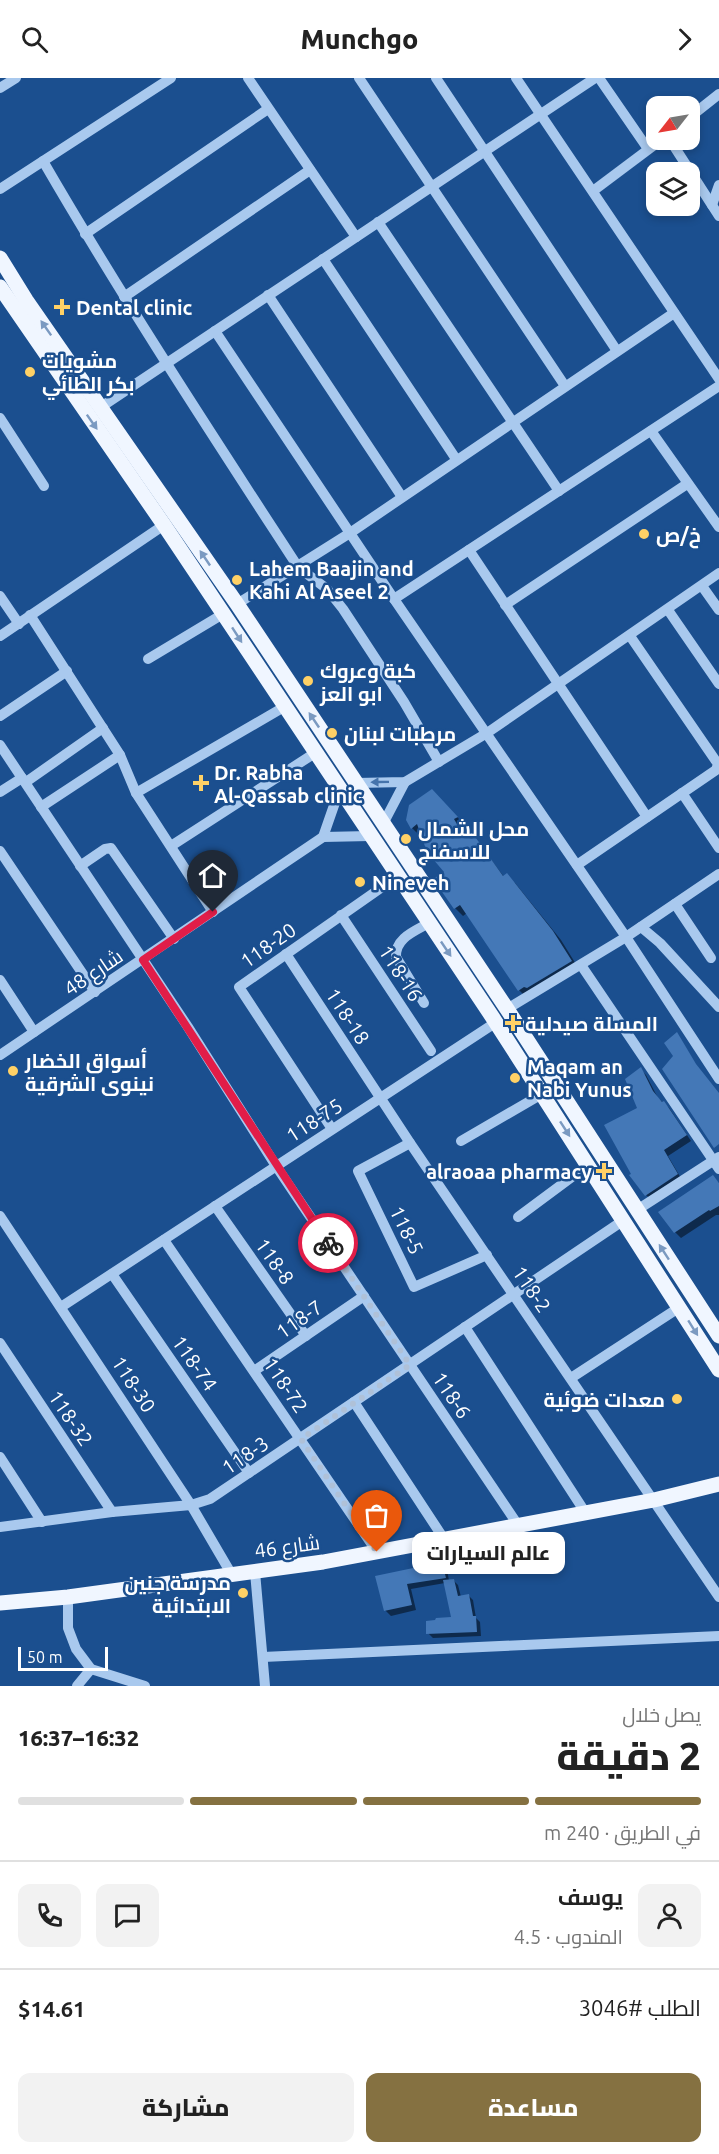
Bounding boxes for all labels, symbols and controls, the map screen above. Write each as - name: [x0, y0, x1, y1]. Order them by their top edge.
- icon: search: [18, 23, 51, 56]
- icon: forward: [668, 23, 701, 56]
- text: Munchgo: [301, 24, 418, 54]
- north arrow: [646, 96, 700, 150]
- map controls: [646, 96, 700, 216]
- button: layers: [646, 162, 700, 216]
- place label: Dental clinic: [76, 296, 192, 319]
- marker: Dental clinic: [53, 298, 71, 316]
- one-way arrow: [40, 321, 52, 337]
- place label: مشويات بكر الطائي: [42, 349, 134, 400]
- marker: مشويات بكر الطائي: [23, 365, 37, 379]
- one-way arrow: [86, 413, 98, 429]
- place label: خ/ص: [656, 523, 701, 549]
- marker: خ/ص: [637, 527, 651, 541]
- one-way arrow: [199, 550, 211, 566]
- place label: Lahem Baajin and Kahi Al Aseel 2: [249, 557, 414, 603]
- marker: Lahem Baajin and Kahi Al Aseel 2: [230, 573, 244, 587]
- one-way arrow: [231, 627, 242, 643]
- place label: كبة وعروك ابو العز: [319, 659, 416, 706]
- marker: كبة وعروك ابو العز: [301, 674, 315, 688]
- one-way arrow: [308, 712, 319, 728]
- place label: مرطبات لبنان: [344, 722, 456, 746]
- marker: مرطبات لبنان: [325, 726, 339, 740]
- place label: Dr. Rabha Al-Qassab clinic: [214, 761, 363, 807]
- marker: Dr. Rabha Al-Qassab clinic: [192, 774, 210, 792]
- one-way arrow: [371, 778, 390, 787]
- place label: محل الشمال للاسفنج: [418, 817, 529, 866]
- marker: محل الشمال للاسفنج: [399, 832, 413, 846]
- pin: [187, 850, 238, 912]
- icon: home: [196, 859, 229, 892]
- place label: Nineveh: [372, 871, 449, 894]
- marker: Nineveh: [353, 875, 367, 889]
- street label: 118-20: [236, 918, 300, 972]
- one-way arrow: [440, 940, 452, 956]
- street label: 118-16: [374, 941, 428, 1005]
- street label: شارع 48: [59, 944, 128, 1002]
- street label: 118-18: [321, 984, 375, 1048]
- place label: المسلة صيدلية: [525, 1012, 658, 1036]
- marker: المسلة صيدلية: [506, 1016, 520, 1030]
- place label: أسواق الخضار نينوى الشرقية: [24, 1047, 154, 1096]
- place label: Maqam an Nabi Yunus: [527, 1055, 632, 1101]
- marker: أسواق الخضار نينوى الشرقية: [6, 1064, 20, 1078]
- marker: Maqam an Nabi Yunus: [508, 1071, 522, 1085]
- street label: 118-75: [282, 1093, 346, 1147]
- one-way arrow: [559, 1121, 570, 1137]
- place label: alraoaa pharmacy: [426, 1160, 592, 1183]
- marker: alraoaa pharmacy: [597, 1164, 611, 1178]
- street label: 118-5: [386, 1202, 428, 1258]
- courier: [298, 1213, 358, 1273]
- icon: bike: [312, 1227, 345, 1260]
- street label: 118-8: [251, 1234, 299, 1288]
- one-way arrow: [659, 1244, 670, 1260]
- street label: 118-2: [508, 1261, 556, 1317]
- street label: 118-7: [272, 1295, 326, 1343]
- one-way arrow: [688, 1320, 699, 1336]
- street label: 118-74: [168, 1331, 222, 1395]
- street label: 118-30: [107, 1352, 161, 1416]
- street label: 118-72: [259, 1353, 313, 1417]
- street label: 118-6: [428, 1367, 476, 1423]
- street label: 118-32: [44, 1386, 98, 1450]
- place label: معدات ضوئية: [543, 1388, 665, 1412]
- marker: معدات ضوئية: [670, 1392, 684, 1406]
- street label: 118-3: [217, 1431, 273, 1479]
- pin: [351, 1490, 402, 1552]
- icon: bag: [360, 1499, 393, 1532]
- street label: شارع 46: [253, 1530, 322, 1565]
- callout: عالم السيارات: [413, 1531, 566, 1573]
- text: عالم السيارات: [427, 1541, 550, 1564]
- place label: مدرسة جنين الابتدائية: [125, 1571, 231, 1618]
- marker: مدرسة جنين الابتدائية: [236, 1586, 250, 1600]
- scale bar: [18, 1644, 108, 1672]
- text: 50 m: [27, 1648, 63, 1666]
- text: يصل خلال: [622, 1703, 701, 1726]
- text: 16:32–16:37: [18, 1725, 139, 1750]
- text: 2 دقيقة: [556, 1734, 701, 1777]
- text: في الطريق · 240 m: [544, 1821, 701, 1844]
- button: phone: [18, 1884, 81, 1947]
- button: chat: [96, 1884, 159, 1947]
- text: يوسف: [558, 1884, 623, 1909]
- button: person: [638, 1884, 701, 1947]
- text: المندوب · 4.5: [514, 1925, 623, 1948]
- text: الطلب #3046: [579, 1995, 701, 2020]
- text: $14.61: [18, 1996, 85, 2021]
- button: مشاركة: [18, 2073, 354, 2142]
- button: مساعدة: [366, 2073, 701, 2142]

